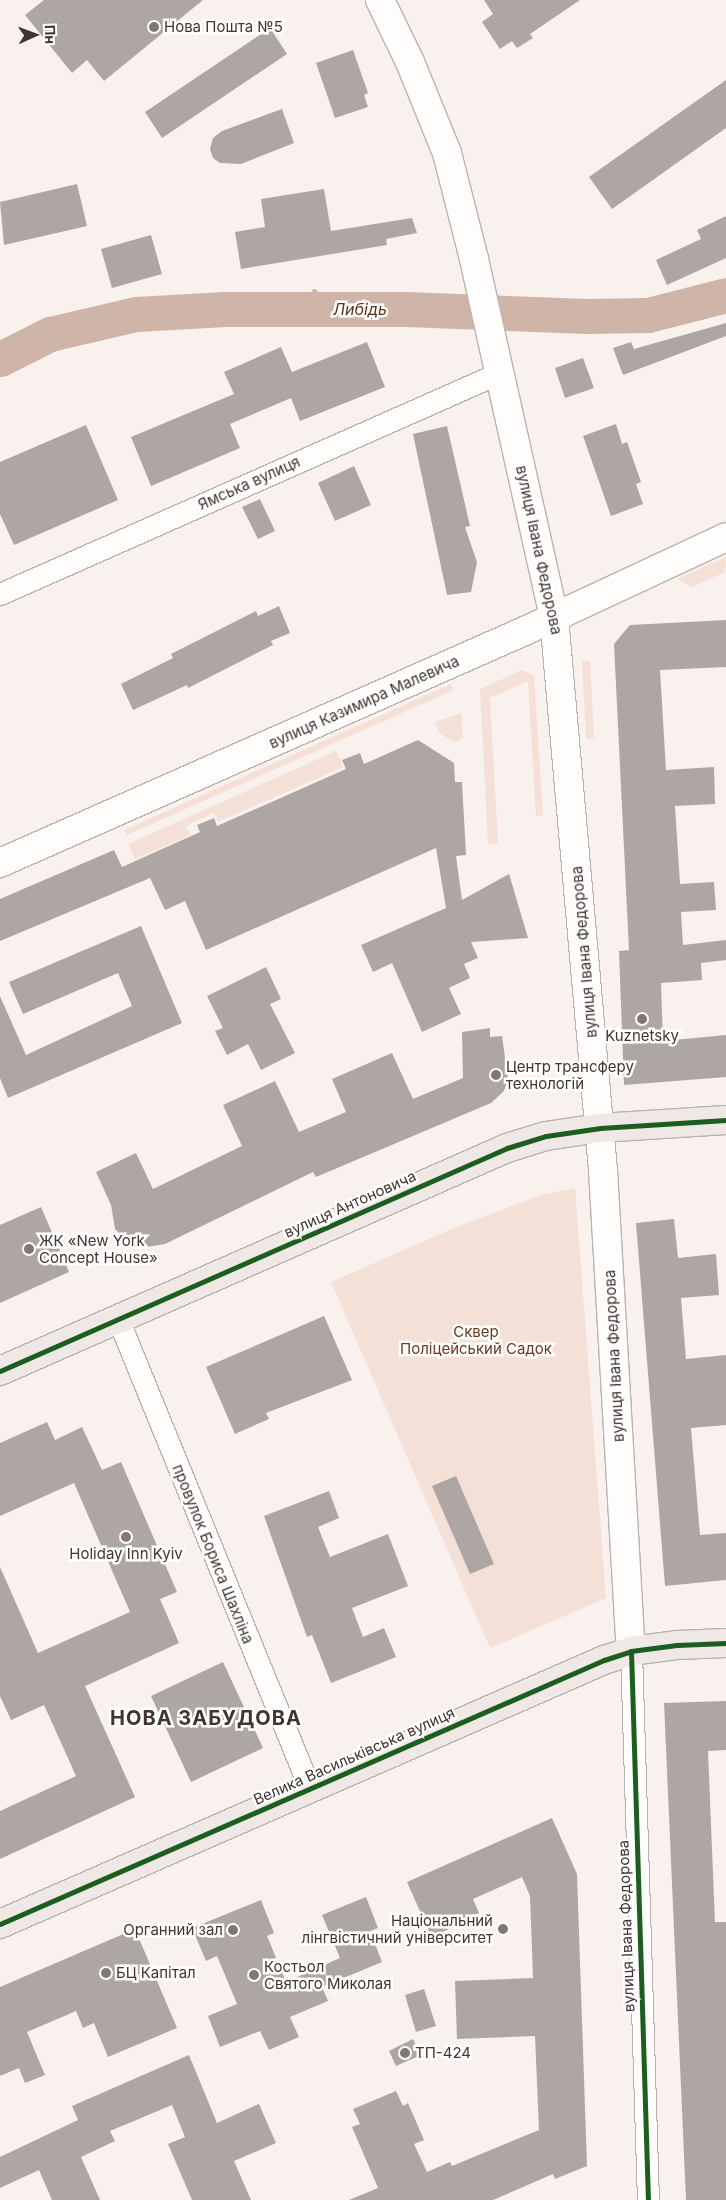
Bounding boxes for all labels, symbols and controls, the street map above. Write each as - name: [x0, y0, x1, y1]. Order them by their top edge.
- north arrow: [10, 10, 60, 60]
- place label: Нова Пошта №5: [164, 18, 283, 36]
- marker: Нова Пошта №5: [148, 21, 160, 33]
- text: Пн: [42, 25, 59, 44]
- water label: Либідь: [333, 299, 387, 319]
- street label: Ямська вулиця: [195, 452, 303, 514]
- street label: вулиця Івана Федорова: [512, 464, 566, 636]
- street label: вулиця Казимира Малевича: [266, 652, 462, 752]
- street label: вулиця Івана Федорова: [568, 865, 600, 1039]
- marker: Kuznetsky: [636, 1013, 648, 1025]
- place label: Kuznetsky: [605, 1027, 679, 1045]
- place label: Центр трансферу технологій: [506, 1057, 634, 1092]
- marker: Центр трансферу технологій: [490, 1069, 502, 1081]
- street label: вулиця Антоновича: [281, 1167, 419, 1241]
- place label: ЖК «New York Concept House»: [39, 1231, 158, 1266]
- marker: ЖК «New York Concept House»: [23, 1243, 35, 1255]
- street label: вулиця Івана Федорова: [601, 1269, 627, 1443]
- park label: Сквер Поліцейський Садок: [400, 1322, 552, 1357]
- street label: провулок Бориса Шахліна: [169, 1462, 257, 1646]
- marker: Holiday Inn Kyiv: [120, 1531, 132, 1543]
- place label: Holiday Inn Kyiv: [69, 1545, 183, 1563]
- street label: Велика Васильківська вулиця: [251, 1703, 457, 1809]
- district label: НОВА ЗАБУДОВА: [108, 1706, 304, 1730]
- street label: вулиця Івана Федорова: [614, 1840, 638, 2012]
- place label: Національний лінгвістичний університет: [302, 1911, 493, 1946]
- place label: Органний зал: [123, 1921, 223, 1939]
- marker: Національний лінгвістичний університет: [497, 1923, 509, 1935]
- marker: Органний зал: [227, 1924, 239, 1936]
- place label: Костьол Святого Миколая: [264, 1957, 392, 1992]
- place label: БЦ Капітал: [116, 1964, 196, 1982]
- marker: БЦ Капітал: [100, 1967, 112, 1979]
- marker: Костьол Святого Миколая: [248, 1969, 260, 1981]
- place label: ТП-424: [415, 2044, 471, 2062]
- marker: ТП-424: [399, 2047, 411, 2059]

